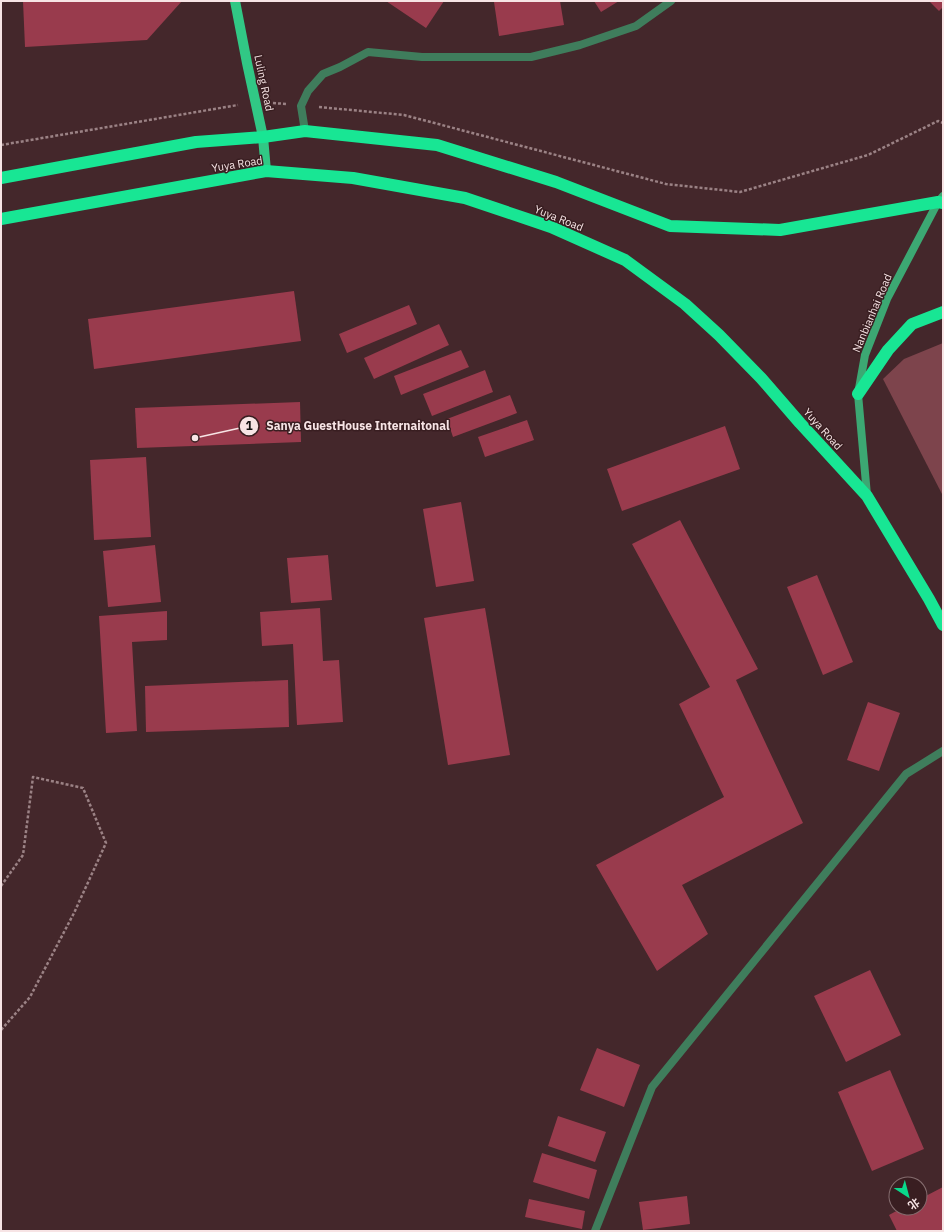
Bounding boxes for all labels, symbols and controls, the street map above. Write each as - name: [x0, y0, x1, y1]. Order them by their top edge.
- street label: Luling Road: [251, 53, 277, 113]
- street label: Yuya Road: [210, 153, 264, 175]
- street label: Yuya Road: [532, 202, 586, 234]
- street label: Nanbianhai Road: [849, 272, 895, 354]
- street label: Yuya Road: [801, 405, 845, 453]
- callout: Sanya GuestHouse Internaitonal: [239, 414, 458, 438]
- text: 1: [245, 418, 253, 433]
- text: Sanya GuestHouse Internaitonal: [266, 418, 450, 433]
- north arrow: [888, 1176, 928, 1216]
- text: 北: [905, 1195, 922, 1213]

